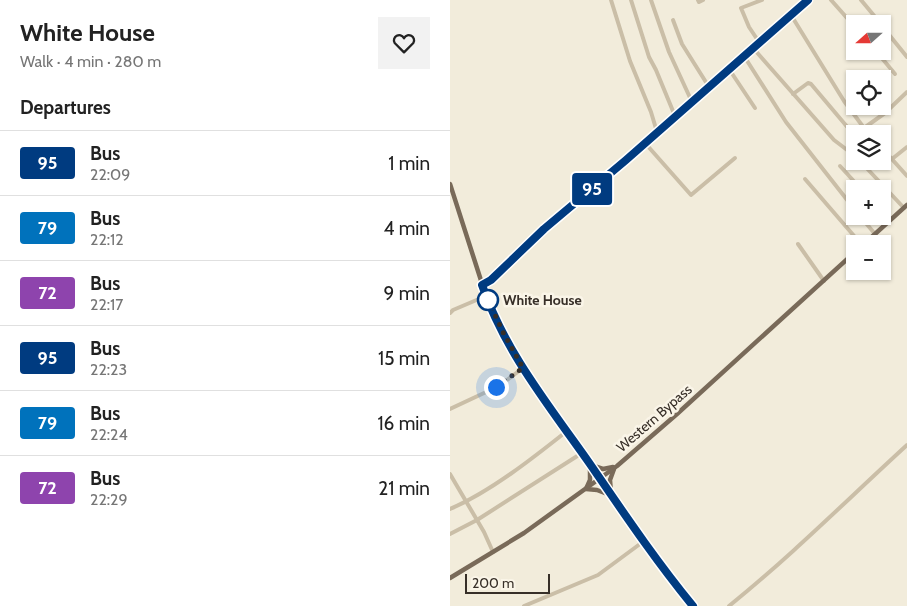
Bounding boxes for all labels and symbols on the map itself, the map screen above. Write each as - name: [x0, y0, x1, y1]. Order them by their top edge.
- north arrow: [846, 15, 891, 60]
- line badge: 95: [570, 173, 614, 205]
- marker: White House: [477, 289, 499, 311]
- place label: White House: [503, 291, 582, 309]
- your location: [484, 375, 509, 400]
- street label: Western Bypass: [613, 380, 696, 456]
- scale bar: [465, 571, 550, 594]

